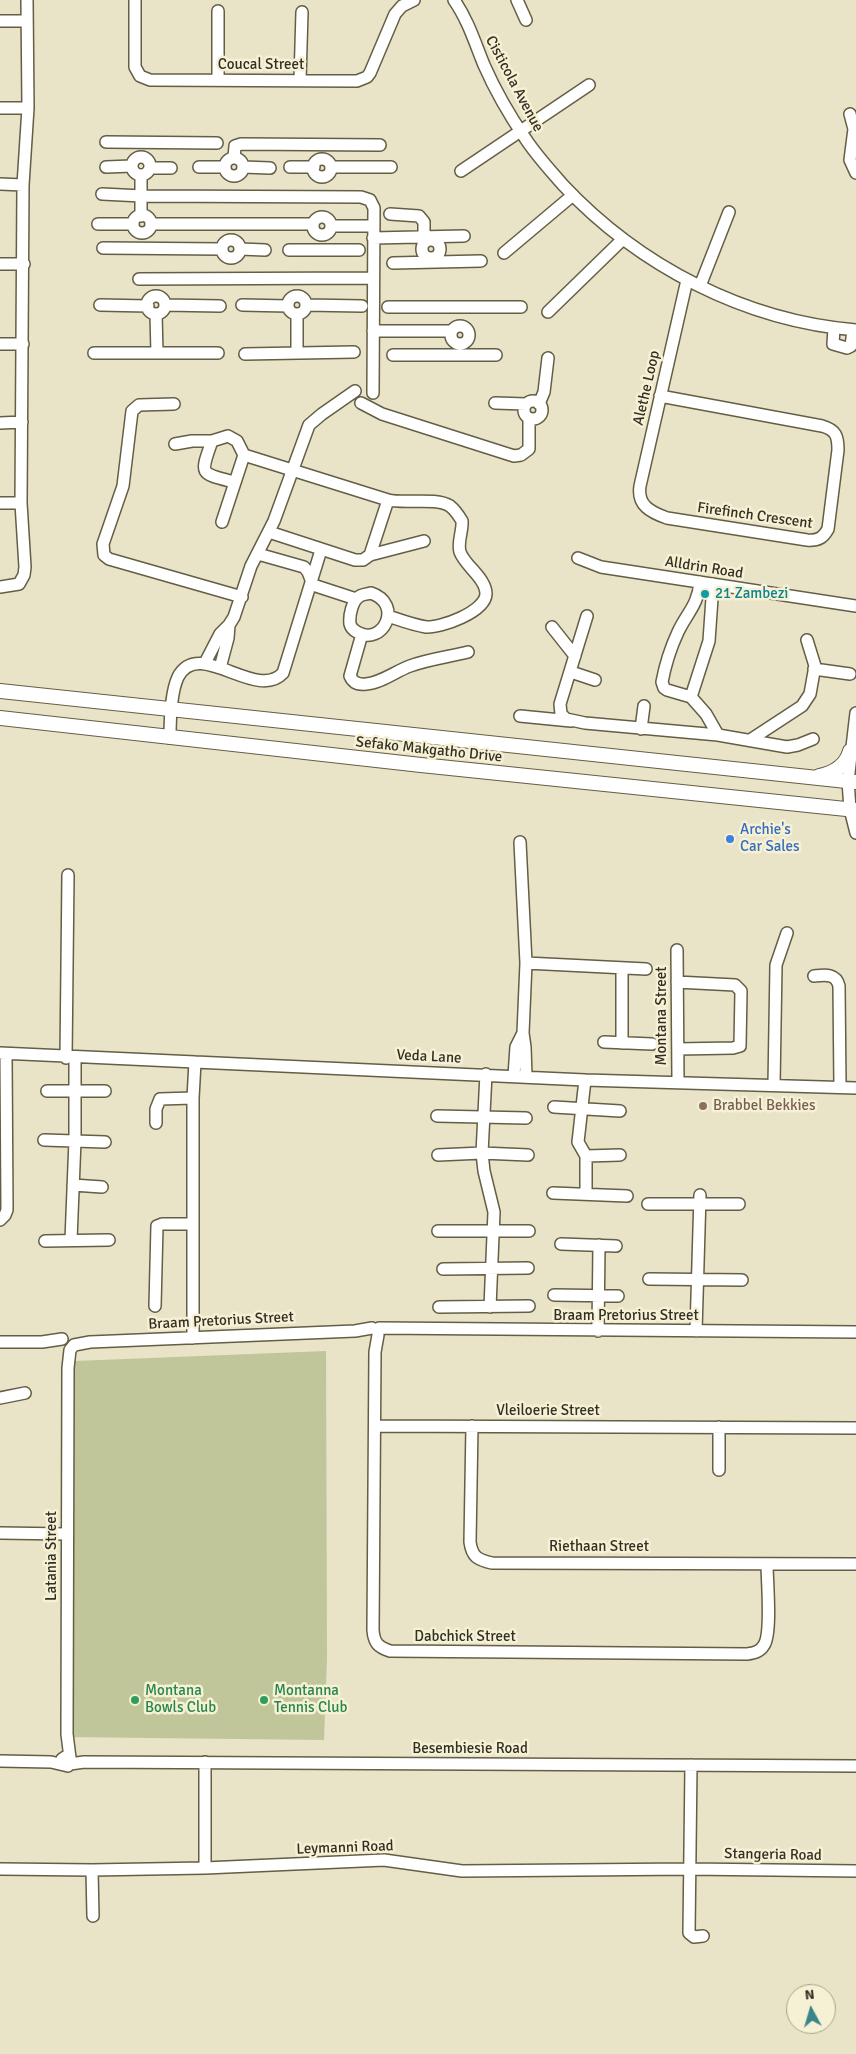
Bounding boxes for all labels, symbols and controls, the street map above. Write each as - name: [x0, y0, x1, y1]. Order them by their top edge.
- street label: Cisticola Avenue: [481, 33, 547, 135]
- street label: Coucal Street: [218, 56, 304, 74]
- street label: Alethe Loop: [630, 349, 664, 427]
- street label: Firefinch Crescent: [696, 499, 814, 533]
- street label: Alldrin Road: [664, 553, 744, 583]
- place label: 21 Zambezi: [715, 585, 788, 603]
- marker: 21 Zambezi: [699, 588, 711, 600]
- street label: Sefako Makgatho Drive: [355, 733, 503, 767]
- place label: Archie's Car Sales: [740, 821, 800, 856]
- marker: Archie's Car Sales: [724, 833, 736, 845]
- street label: Montana Street: [653, 966, 671, 1066]
- street label: Veda Lane: [396, 1046, 462, 1068]
- place label: Brabbel Bekkies: [713, 1097, 816, 1115]
- marker: Brabbel Bekkies: [697, 1100, 709, 1112]
- street label: Braam Pretorius Street: [553, 1307, 699, 1325]
- street label: Braam Pretorius Street: [148, 1308, 294, 1334]
- street label: Vleiloerie Street: [496, 1402, 600, 1420]
- street label: Latania Street: [43, 1511, 61, 1601]
- street label: Riethaan Street: [549, 1538, 649, 1556]
- street label: Dabchick Street: [414, 1628, 516, 1646]
- place label: Montana Bowls Club: [145, 1682, 216, 1717]
- place label: Montanna Tennis Club: [274, 1682, 347, 1717]
- marker: Montana Bowls Club: [129, 1694, 141, 1706]
- marker: Montanna Tennis Club: [258, 1694, 270, 1706]
- street label: Besembiesie Road: [412, 1740, 528, 1758]
- street label: Leymanni Road: [296, 1837, 394, 1859]
- street label: Stangeria Road: [724, 1845, 822, 1865]
- north arrow: [786, 1984, 836, 2034]
- text: N: [804, 1986, 815, 2004]

